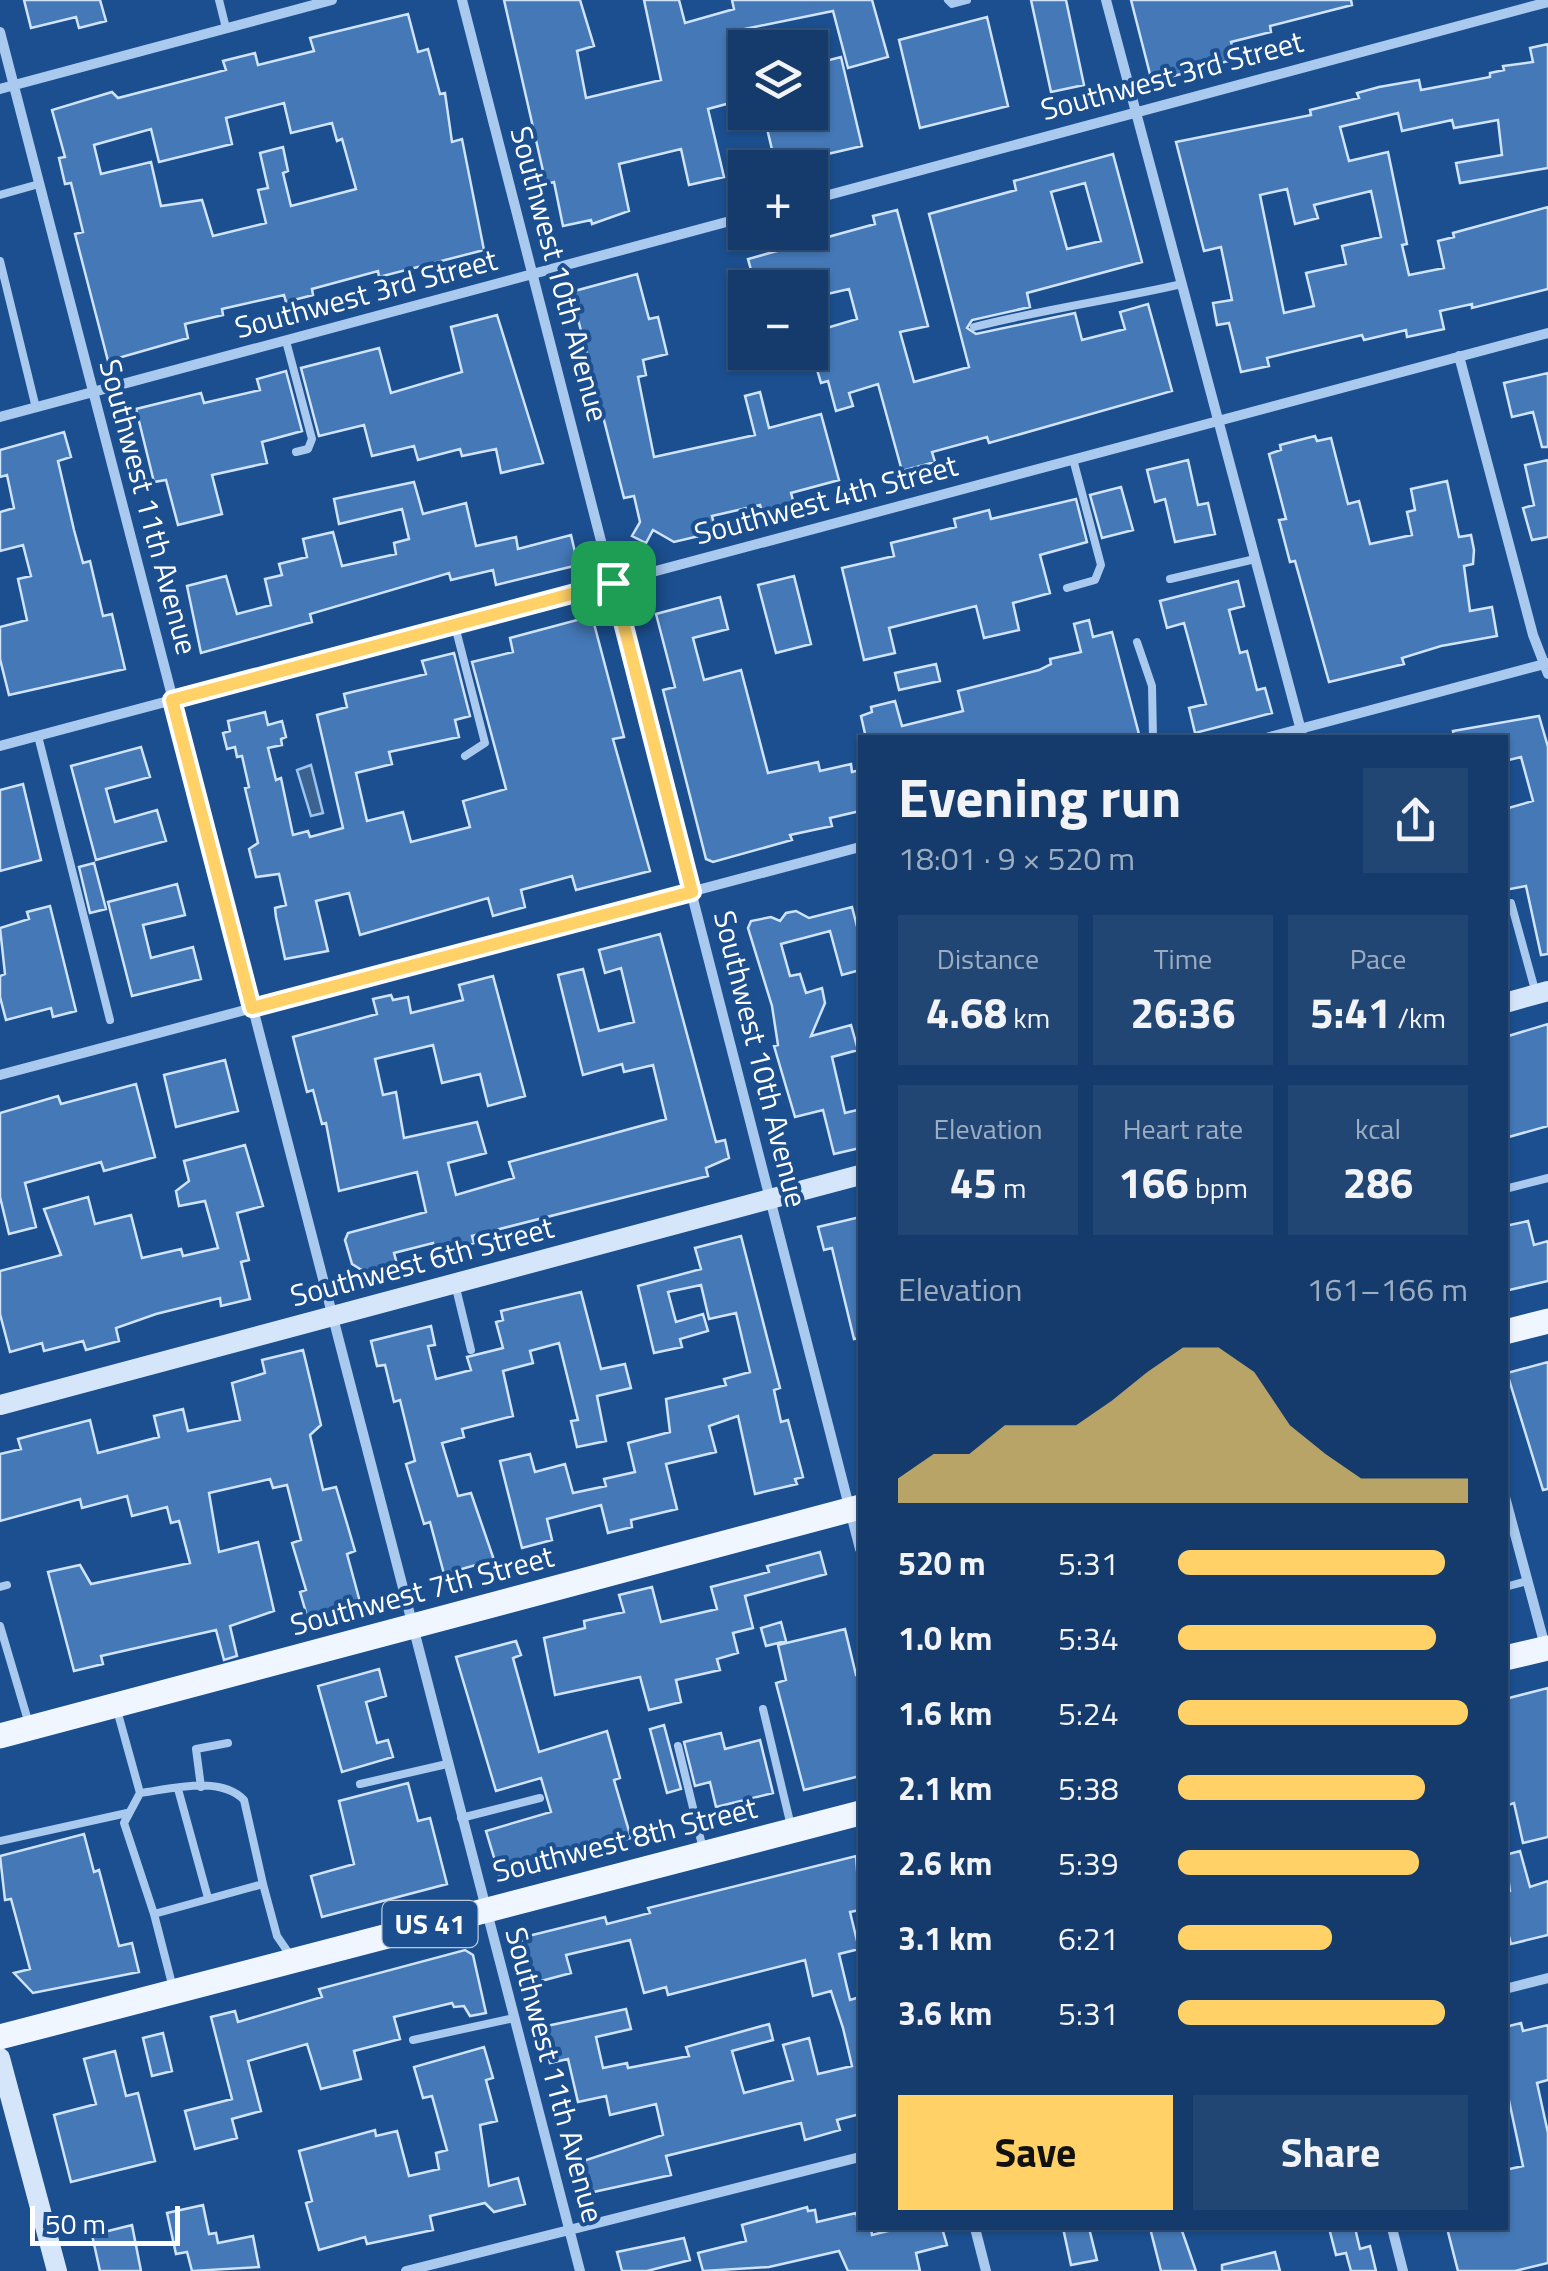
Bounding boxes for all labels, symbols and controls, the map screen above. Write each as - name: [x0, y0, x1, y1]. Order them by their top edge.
- street label: Southwest 3rd Street: [1035, 18, 1309, 132]
- map controls: [728, 30, 828, 370]
- button: layers: [728, 30, 828, 130]
- street label: Southwest 10th Avenue: [498, 121, 622, 427]
- button: +: [728, 150, 828, 250]
- street label: Southwest 3rd Street: [229, 236, 503, 350]
- button: −: [728, 270, 828, 370]
- street label: Southwest 11th Avenue: [87, 354, 211, 660]
- street label: Southwest 4th Street: [689, 442, 963, 556]
- pin: [571, 541, 656, 626]
- icon: arrive: [586, 556, 641, 611]
- text: Evening run: [898, 755, 1181, 838]
- button: share: [1363, 768, 1468, 873]
- text: 18:01 · 9 × 520 m: [898, 834, 1135, 882]
- street label: Southwest 10th Avenue: [702, 906, 820, 1212]
- text: Distance: [937, 937, 1039, 980]
- text: Time: [1154, 937, 1212, 980]
- text: Pace: [1350, 937, 1406, 980]
- text: 4.68: [926, 980, 1007, 1044]
- text: 26:36: [1131, 980, 1235, 1044]
- text: 5:41: [1310, 980, 1391, 1044]
- text: km: [1007, 996, 1050, 1039]
- text: /km: [1391, 996, 1446, 1039]
- text: Elevation: [934, 1107, 1042, 1150]
- text: Heart rate: [1123, 1107, 1243, 1150]
- text: kcal: [1355, 1107, 1401, 1150]
- text: 45: [950, 1150, 997, 1214]
- text: 166: [1118, 1150, 1189, 1214]
- text: 286: [1343, 1150, 1413, 1214]
- text: m: [997, 1166, 1026, 1209]
- text: bpm: [1189, 1166, 1248, 1209]
- street label: Southwest 6th Street: [285, 1204, 559, 1318]
- text: Elevation: [898, 1265, 1022, 1313]
- text: 161–166 m: [1306, 1265, 1468, 1313]
- street label: Southwest 7th Street: [285, 1533, 559, 1647]
- text: 520 m: [898, 1539, 986, 1587]
- text: 5:31: [1058, 1539, 1119, 1587]
- text: 1.0 km: [898, 1614, 992, 1662]
- text: 5:34: [1058, 1614, 1119, 1662]
- text: 1.6 km: [898, 1689, 992, 1737]
- text: 5:24: [1058, 1689, 1119, 1737]
- text: 2.1 km: [898, 1764, 992, 1812]
- text: 5:38: [1058, 1764, 1119, 1812]
- street label: Southwest 8th Street: [488, 1784, 762, 1894]
- text: 2.6 km: [898, 1839, 992, 1887]
- text: 5:39: [1058, 1839, 1119, 1887]
- road number: US 41: [382, 1901, 478, 1947]
- text: 3.1 km: [898, 1914, 992, 1962]
- text: 6:21: [1058, 1914, 1119, 1962]
- street label: Southwest 11th Avenue: [493, 1922, 617, 2228]
- text: 3.6 km: [898, 1989, 992, 2037]
- text: 5:31: [1058, 1989, 1119, 2037]
- button: Save: [898, 2095, 1173, 2210]
- button: Share: [1193, 2095, 1468, 2210]
- scale bar: [30, 2201, 180, 2246]
- text: 50 m: [45, 2202, 106, 2245]

